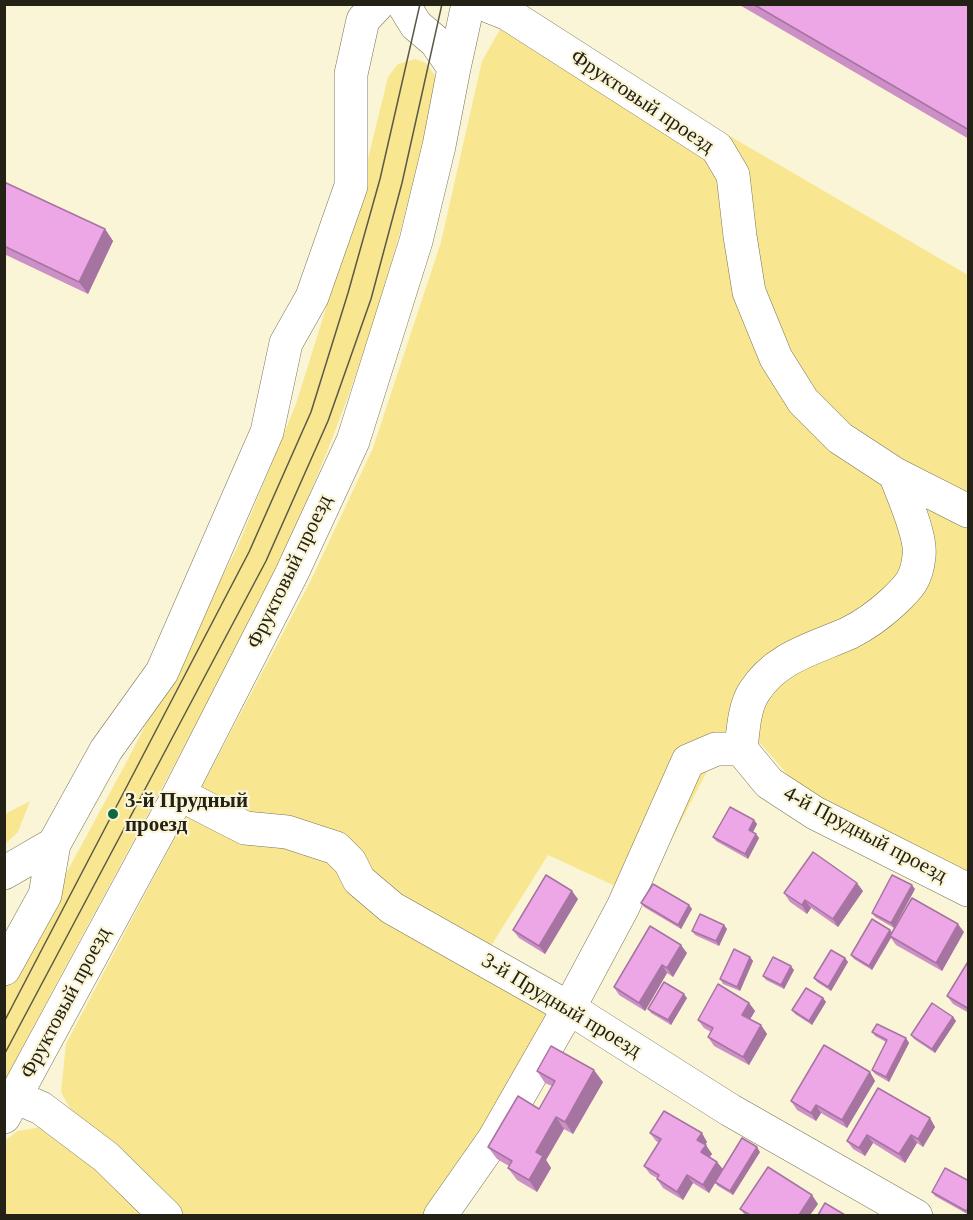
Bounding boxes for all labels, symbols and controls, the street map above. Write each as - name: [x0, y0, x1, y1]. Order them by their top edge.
- street label: Фруктовый проезд: [565, 45, 719, 159]
- street label: Фруктовый проезд: [242, 491, 338, 653]
- street label: 4-й Прудный проезд: [779, 781, 951, 889]
- place label: 3-й Прудный проезд: [125, 789, 248, 839]
- marker: 3-й Прудный проезд: [106, 807, 120, 821]
- street label: Фруктовый проезд: [15, 923, 117, 1083]
- street label: 3-й Прудный проезд: [477, 948, 645, 1064]

